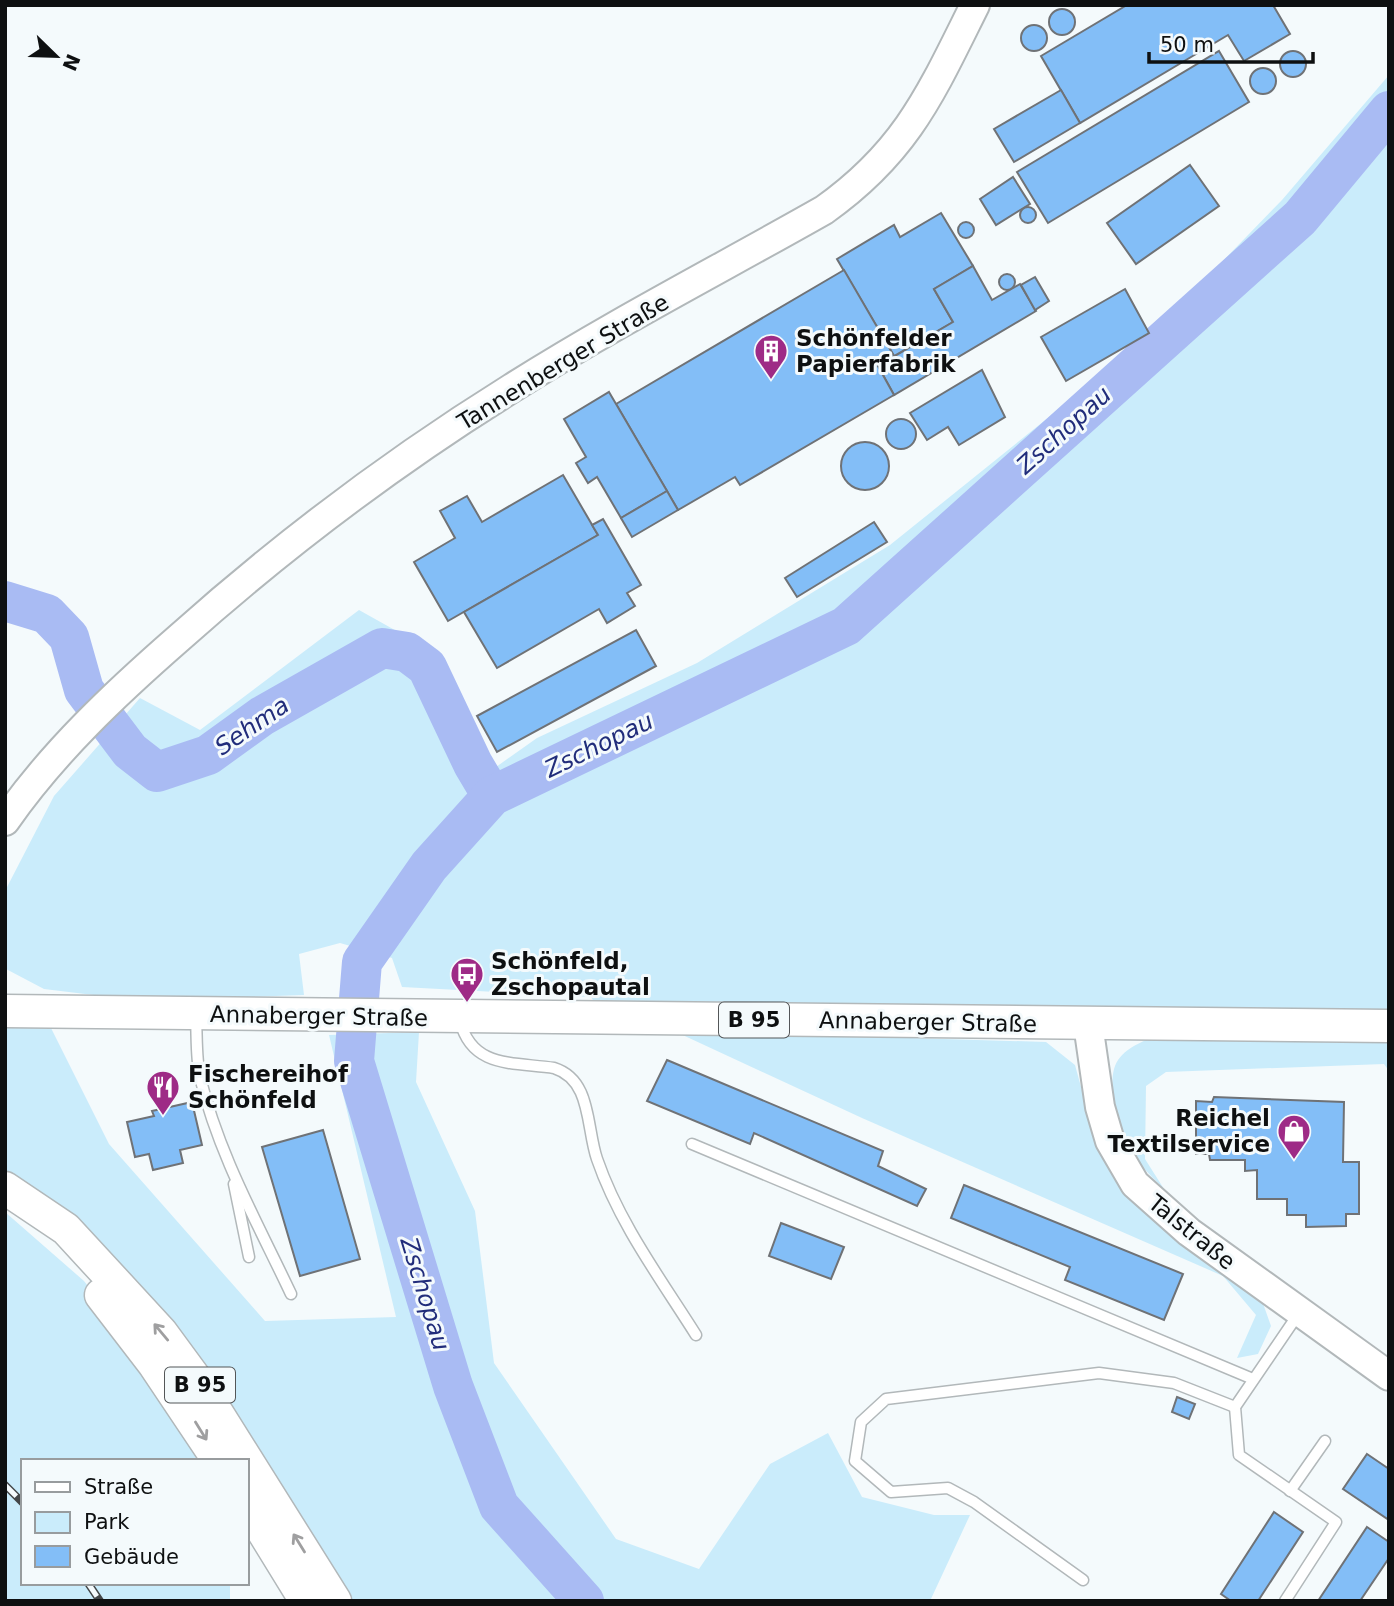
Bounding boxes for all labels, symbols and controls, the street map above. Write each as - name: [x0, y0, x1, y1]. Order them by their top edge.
- north arrow: [21, 21, 91, 91]
- scale bar: [1149, 21, 1314, 65]
- text: 50 m: [1160, 33, 1214, 57]
- text: N: [58, 51, 85, 74]
- street label: Tannenberger Straße: [452, 289, 673, 436]
- place label: Schönfelder Papierfabrik: [796, 325, 956, 377]
- building icon: Schönfelder Papierfabrik: [752, 332, 790, 381]
- water label: Zschopau: [1010, 380, 1117, 480]
- water label: Sehma: [210, 691, 294, 761]
- water label: Zschopau: [539, 707, 658, 784]
- place label: Schönfeld, Zschopautal: [491, 948, 650, 1000]
- bus stop icon: Schönfeld, Zschopautal: [448, 955, 486, 1004]
- street label: Annaberger Straße: [210, 1001, 428, 1031]
- road number: B 95: [719, 1002, 789, 1038]
- street label: Annaberger Straße: [819, 1007, 1037, 1037]
- place label: Fischereihof Schönfeld: [188, 1061, 349, 1113]
- restaurant icon: Fischereihof Schönfeld: [144, 1068, 182, 1117]
- place label: Reichel Textilservice: [1107, 1105, 1270, 1157]
- shop icon: Reichel Textilservice: [1275, 1112, 1313, 1161]
- street label: Talstraße: [1143, 1189, 1241, 1275]
- water label: Zschopau: [394, 1233, 456, 1354]
- one-way arrow: [153, 1324, 168, 1342]
- road number: B 95: [165, 1368, 235, 1402]
- one-way arrow: [194, 1420, 208, 1440]
- legend: [21, 1459, 248, 1585]
- text: Straße: [84, 1475, 153, 1499]
- text: Park: [84, 1510, 130, 1534]
- one-way arrow: [292, 1533, 306, 1553]
- text: Gebäude: [84, 1545, 179, 1569]

